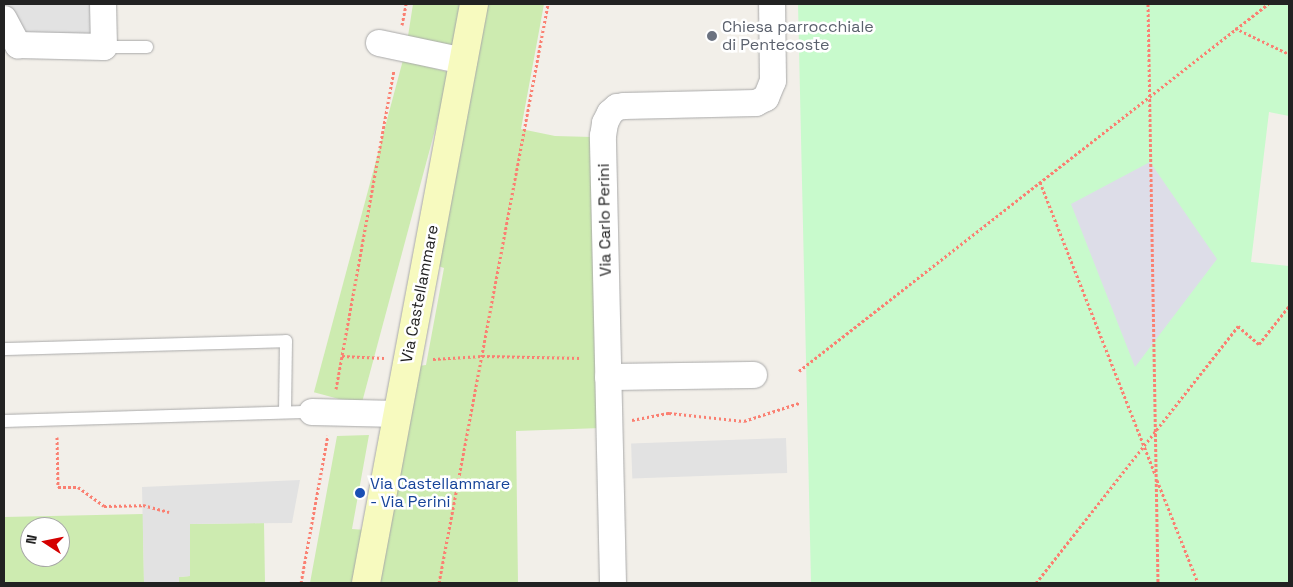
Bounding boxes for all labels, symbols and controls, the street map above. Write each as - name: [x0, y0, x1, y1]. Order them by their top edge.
- place label: Chiesa parrocchiale di Pentecoste: [722, 17, 874, 55]
- marker: Chiesa parrocchiale di Pentecoste: [706, 30, 718, 42]
- street label: Via Carlo Perini: [594, 163, 616, 277]
- street label: Via Castellammare: [397, 223, 443, 365]
- place label: Via Castellammare - Via Perini: [370, 474, 510, 512]
- marker: Via Castellammare - Via Perini: [354, 487, 366, 499]
- north arrow: [20, 517, 70, 567]
- text: N: [22, 533, 41, 546]

